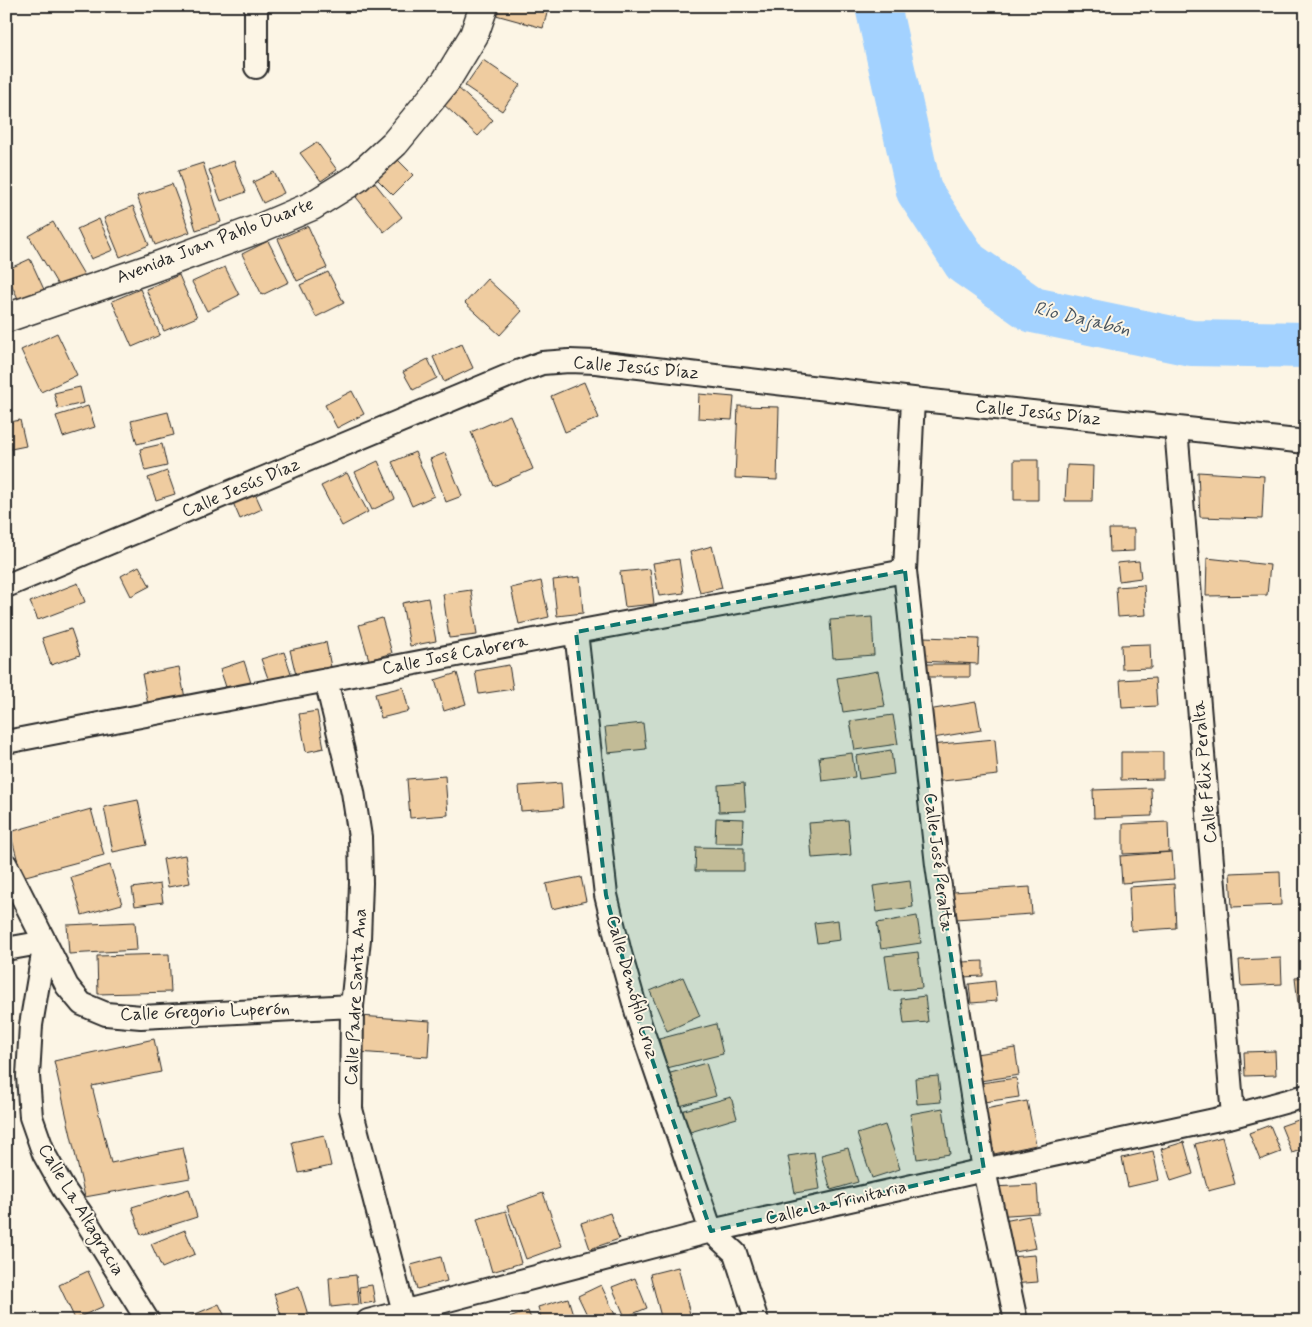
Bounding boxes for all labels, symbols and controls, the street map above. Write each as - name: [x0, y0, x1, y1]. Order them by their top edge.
- street label: Avenida Juan Pablo Duarte: [113, 192, 317, 290]
- water label: Río Dajabón: [1031, 296, 1133, 342]
- street label: Calle Jesús Díaz: [572, 351, 700, 385]
- street label: Calle Jesús Díaz: [974, 394, 1102, 432]
- street label: Calle Jesús Díaz: [178, 452, 304, 524]
- street label: Calle José Cabrera: [380, 629, 530, 681]
- street label: Calle Félix Peralta: [1187, 699, 1223, 845]
- street label: Calle José Peralta: [918, 791, 958, 933]
- street label: Calle Padre Santa Ana: [339, 908, 373, 1086]
- street label: Calle Demófilo Cruz: [600, 913, 664, 1062]
- street label: Calle Gregorio Luperón: [120, 997, 290, 1028]
- street label: Calle La Altagracia: [31, 1140, 130, 1281]
- street label: Calle La Trinitaria: [763, 1175, 909, 1231]

